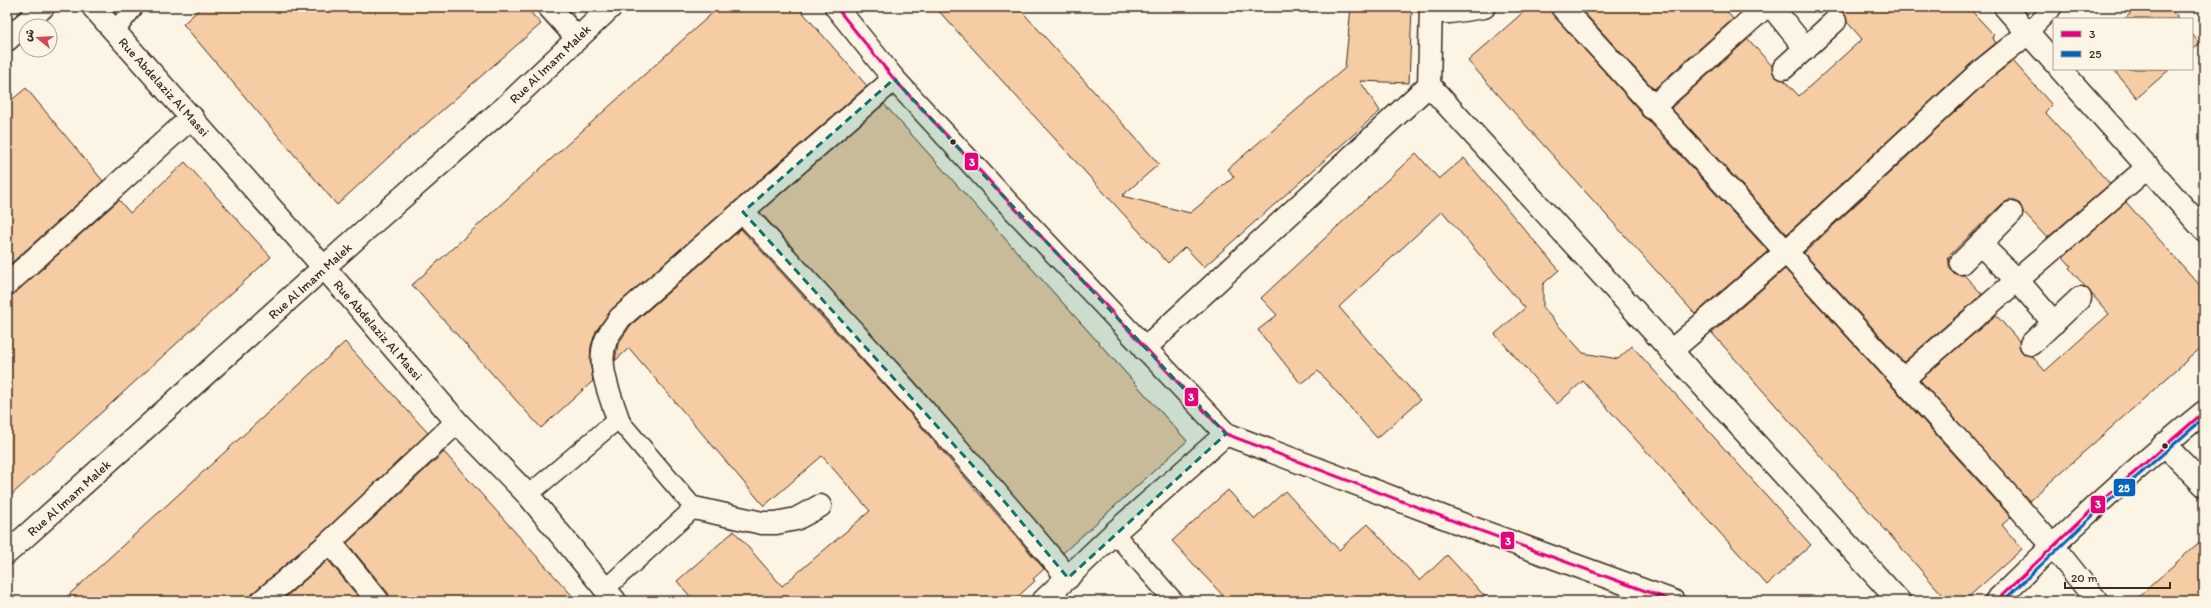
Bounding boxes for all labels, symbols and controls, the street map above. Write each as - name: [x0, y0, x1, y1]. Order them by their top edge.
- north arrow: [18, 18, 58, 58]
- legend: [2053, 18, 2193, 70]
- street label: Rue Al Imam Malek: [506, 21, 594, 106]
- text: ش: [21, 27, 37, 43]
- text: 3: [2089, 27, 2096, 41]
- street label: Rue Abdelaziz Al Massi: [116, 34, 212, 140]
- text: 25: [2089, 47, 2102, 61]
- unlabelled marker: [948, 137, 958, 147]
- line badge: 3: [964, 152, 979, 171]
- text: 3: [969, 156, 975, 169]
- street label: Rue Al Imam Malek: [265, 239, 355, 322]
- street label: Rue Abdelaziz Al Massi: [330, 277, 426, 383]
- line badge: 3: [1184, 387, 1199, 407]
- text: 3: [1188, 391, 1194, 404]
- unlabelled marker: [2160, 441, 2170, 451]
- street label: Rue Al Imam Malek: [24, 456, 114, 539]
- line badge: 25: [2113, 478, 2136, 497]
- text: 25: [2118, 482, 2130, 495]
- line badge: 3: [2090, 495, 2106, 514]
- text: 3: [2095, 498, 2101, 511]
- line badge: 3: [1500, 531, 1515, 550]
- text: 3: [1505, 535, 1511, 548]
- scale bar: [2065, 564, 2170, 590]
- text: 20 m: [2071, 571, 2098, 585]

